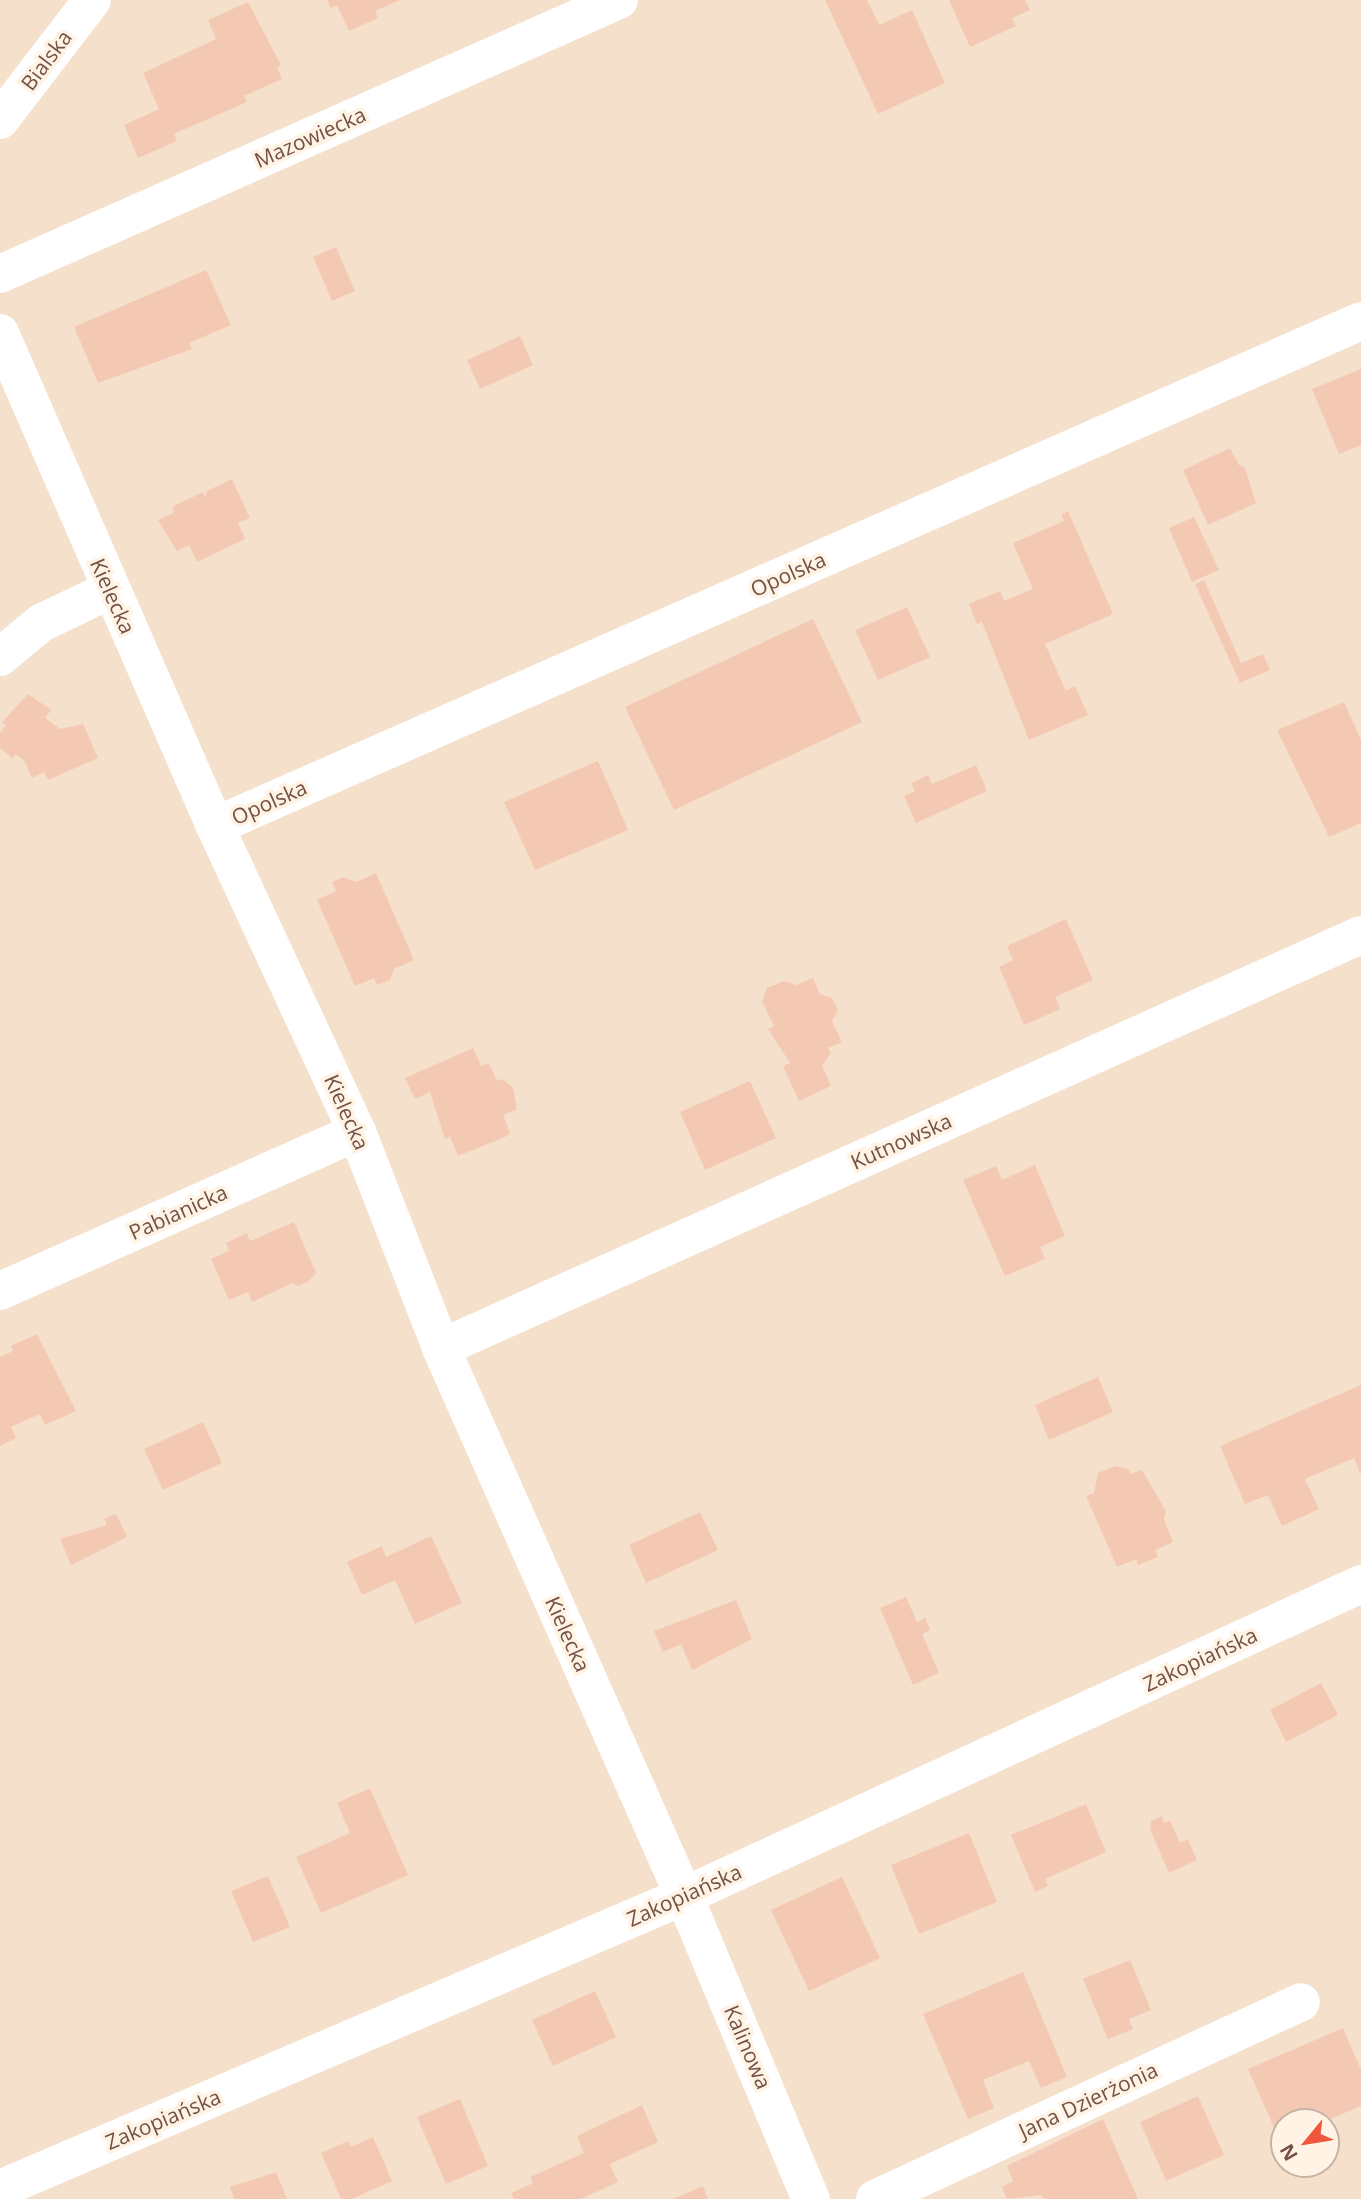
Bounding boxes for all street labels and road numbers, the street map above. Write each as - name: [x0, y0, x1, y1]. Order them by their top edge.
- street label: Bialska: [15, 25, 77, 95]
- street label: Mazowiecka: [250, 101, 370, 173]
- street label: Opolska: [746, 546, 830, 602]
- street label: Kielecka: [85, 554, 141, 638]
- street label: Opolska: [227, 774, 311, 830]
- street label: Kielecka: [319, 1070, 375, 1154]
- street label: Kutnowska: [847, 1108, 955, 1174]
- street label: Pabianicka: [125, 1179, 231, 1245]
- street label: Kielecka: [540, 1592, 596, 1676]
- street label: Zakopiańska: [1139, 1622, 1261, 1696]
- street label: Zakopiańska: [623, 1859, 745, 1931]
- street label: Kalinowa: [719, 2001, 777, 2093]
- street label: Jana Dzierżonia: [1015, 2057, 1161, 2143]
- street label: Zakopiańska: [102, 2083, 224, 2155]

